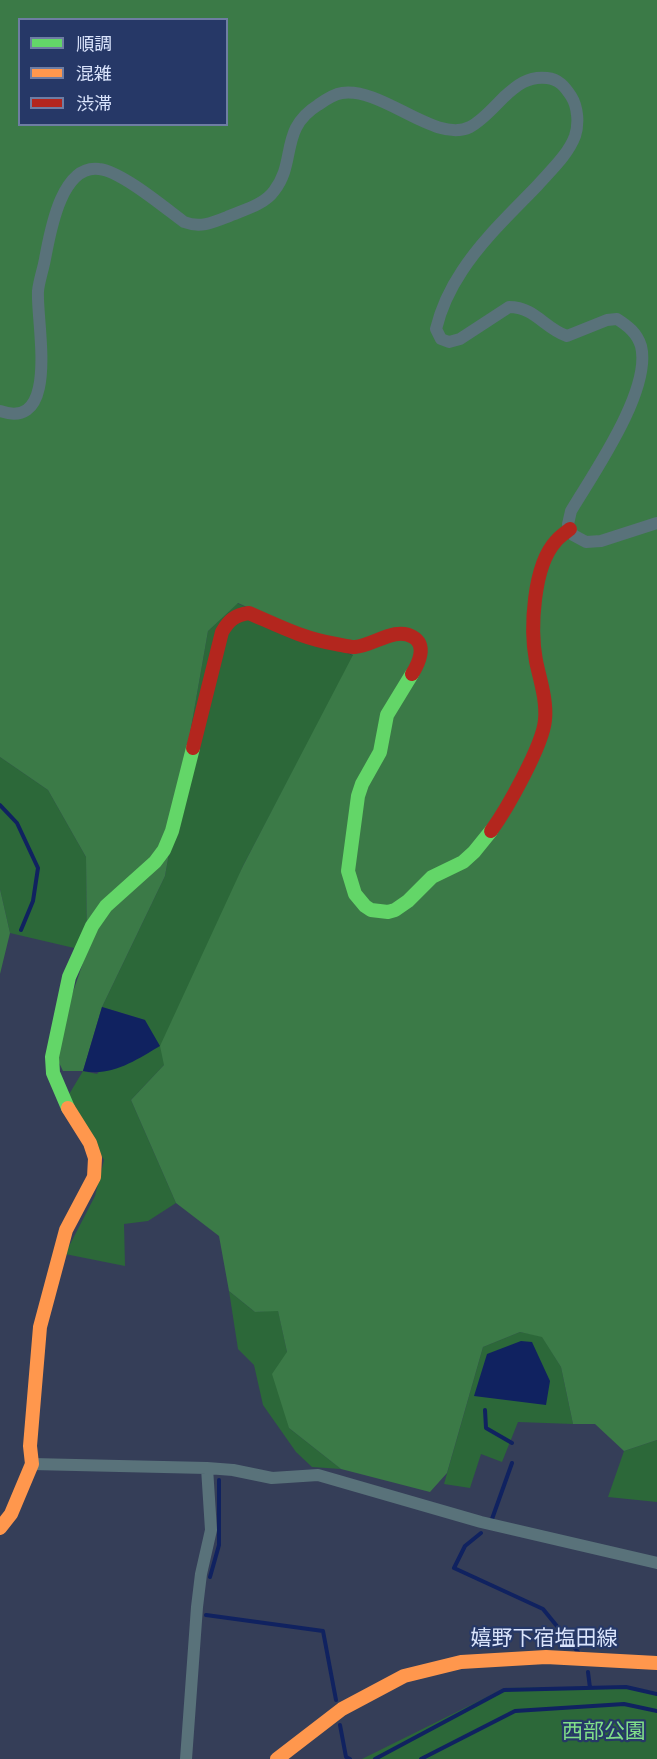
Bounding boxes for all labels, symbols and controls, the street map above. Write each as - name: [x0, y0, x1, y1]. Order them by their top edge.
- legend: [18, 18, 228, 126]
- text: 順調: [76, 34, 112, 57]
- text: 混雑: [76, 64, 112, 87]
- text: 渋滞: [76, 94, 112, 117]
- street label: 嬉野下宿塩田線: [471, 1628, 617, 1654]
- park label: 西部公園: [562, 1721, 646, 1747]

